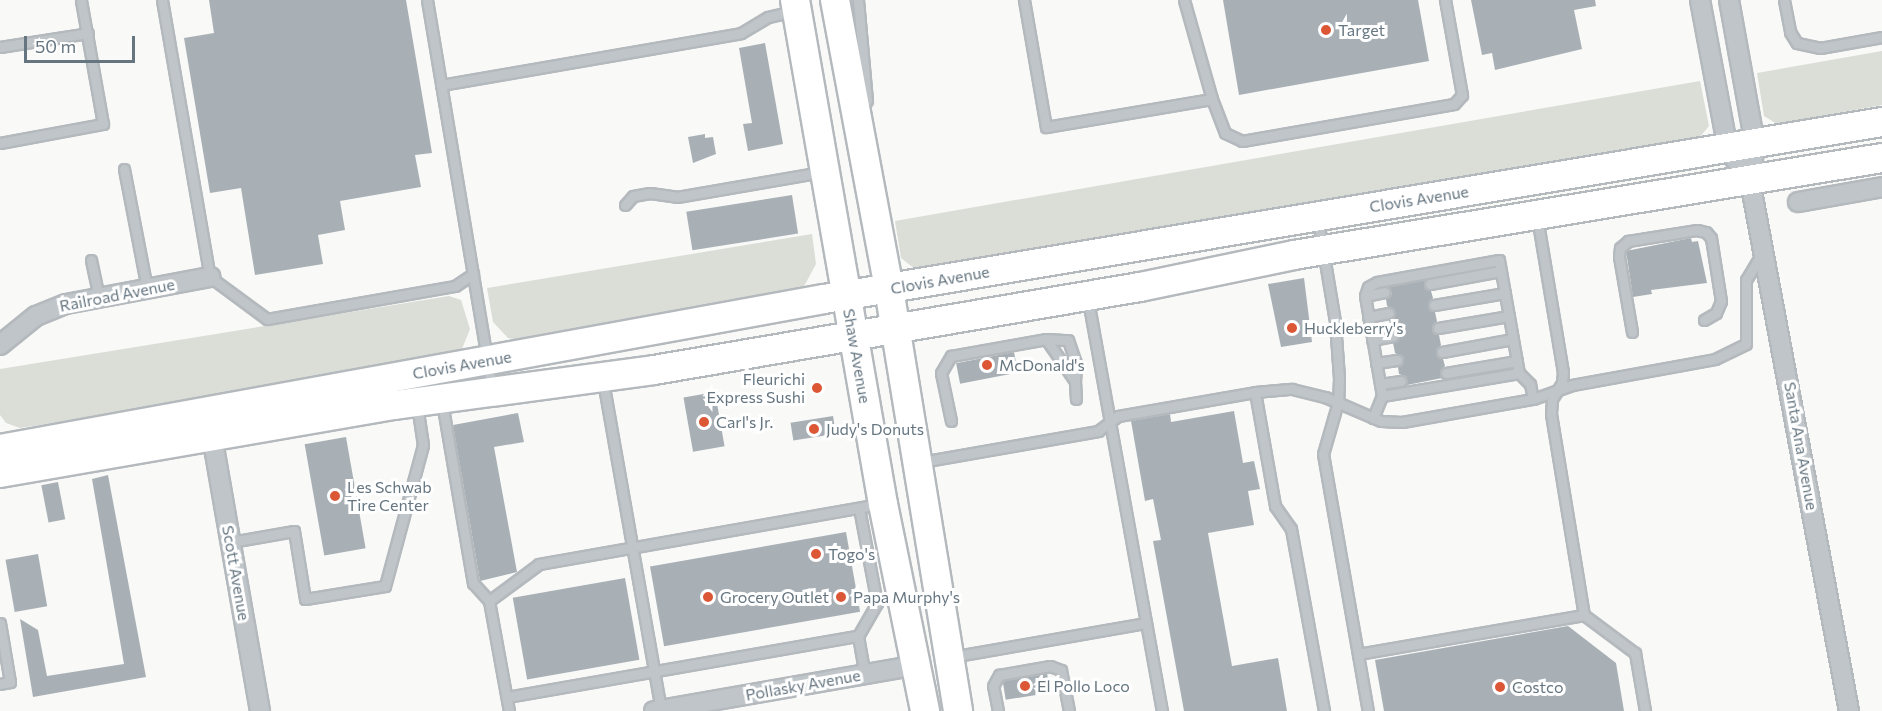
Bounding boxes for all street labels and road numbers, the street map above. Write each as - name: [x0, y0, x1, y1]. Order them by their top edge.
- street label: Clovis Avenue: [1368, 182, 1470, 216]
- street label: Clovis Avenue: [889, 262, 991, 298]
- street label: Railroad Avenue: [58, 274, 176, 316]
- street label: Shaw Avenue: [839, 307, 875, 405]
- street label: Clovis Avenue: [411, 347, 513, 383]
- street label: Santa Ana Avenue: [1780, 380, 1822, 512]
- street label: Scott Avenue: [218, 524, 254, 622]
- street label: Pollasky Avenue: [744, 665, 862, 705]

